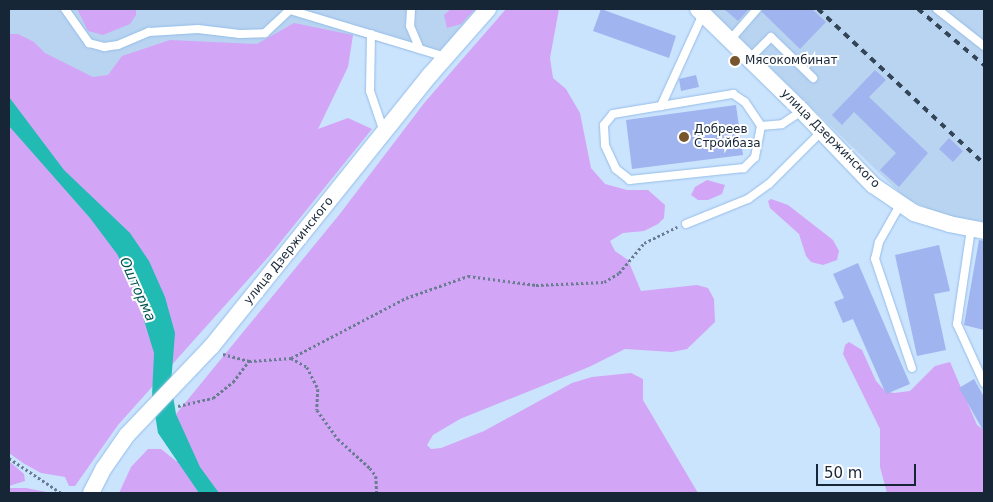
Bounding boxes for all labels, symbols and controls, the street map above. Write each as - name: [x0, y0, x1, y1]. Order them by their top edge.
- place label: Мясокомбинат: [745, 54, 838, 68]
- marker: Мясокомбинат: [729, 55, 741, 67]
- street label: улица Дзержинского: [778, 87, 882, 191]
- place label: Добреев Стройбаза: [694, 123, 761, 151]
- marker: Добреев Стройбаза: [678, 131, 690, 143]
- street label: улица Дзержинского: [241, 194, 337, 308]
- water label: Ошторма: [116, 254, 160, 324]
- scale bar: [818, 454, 918, 486]
- text: 50 m: [824, 464, 862, 482]

